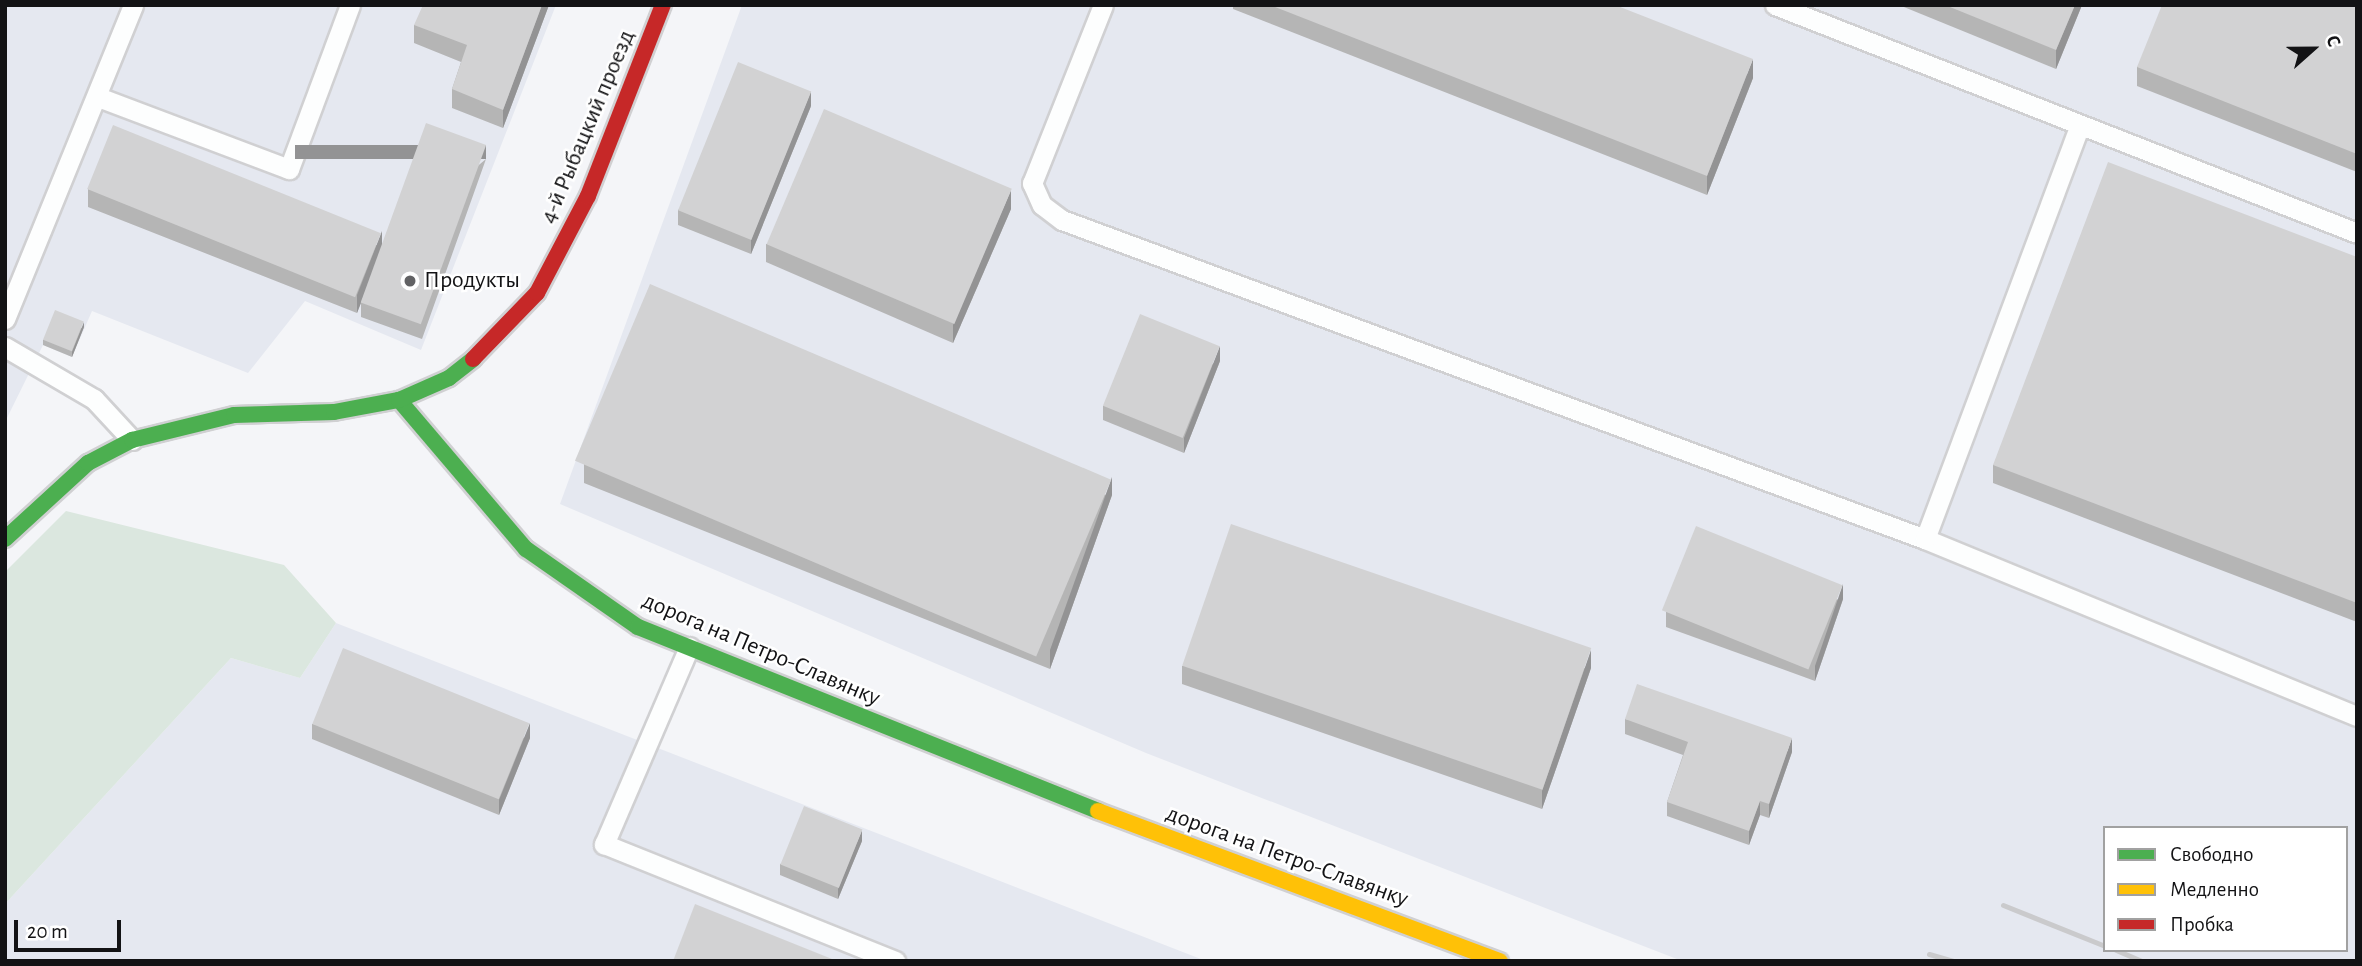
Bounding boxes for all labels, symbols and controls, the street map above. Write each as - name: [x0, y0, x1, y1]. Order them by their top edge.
- north arrow: [2278, 14, 2348, 84]
- street label: 4-й Рыбацкий проезд: [534, 26, 642, 228]
- text: С: [2322, 33, 2344, 50]
- place label: Продукты: [424, 267, 520, 295]
- marker: Продукты: [402, 273, 418, 289]
- street label: дорога на Петро-Славянку: [638, 587, 884, 713]
- street label: дорога на Петро-Славянку: [1162, 800, 1412, 914]
- legend: [2103, 826, 2348, 952]
- text: Свободно: [2170, 844, 2254, 865]
- text: Медленно: [2170, 879, 2259, 900]
- scale bar: [18, 906, 124, 950]
- text: Пробка: [2170, 914, 2234, 935]
- text: 20 m: [27, 921, 68, 942]

